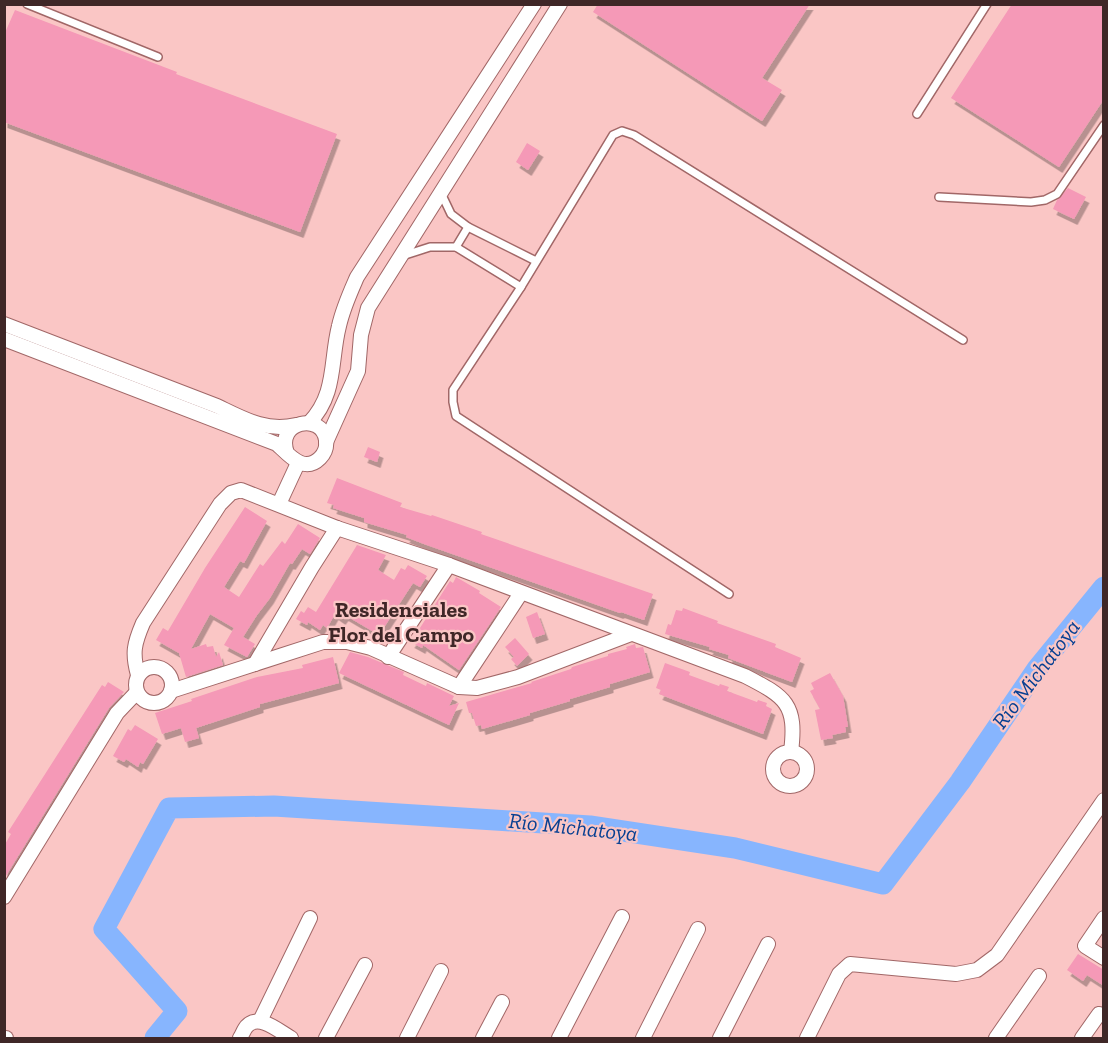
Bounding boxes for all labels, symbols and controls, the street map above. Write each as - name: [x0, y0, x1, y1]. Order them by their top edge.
- district label: Residenciales Flor del Campo: [328, 596, 474, 648]
- water label: Río Michatoya: [986, 614, 1086, 734]
- water label: Río Michatoya: [507, 807, 639, 847]

